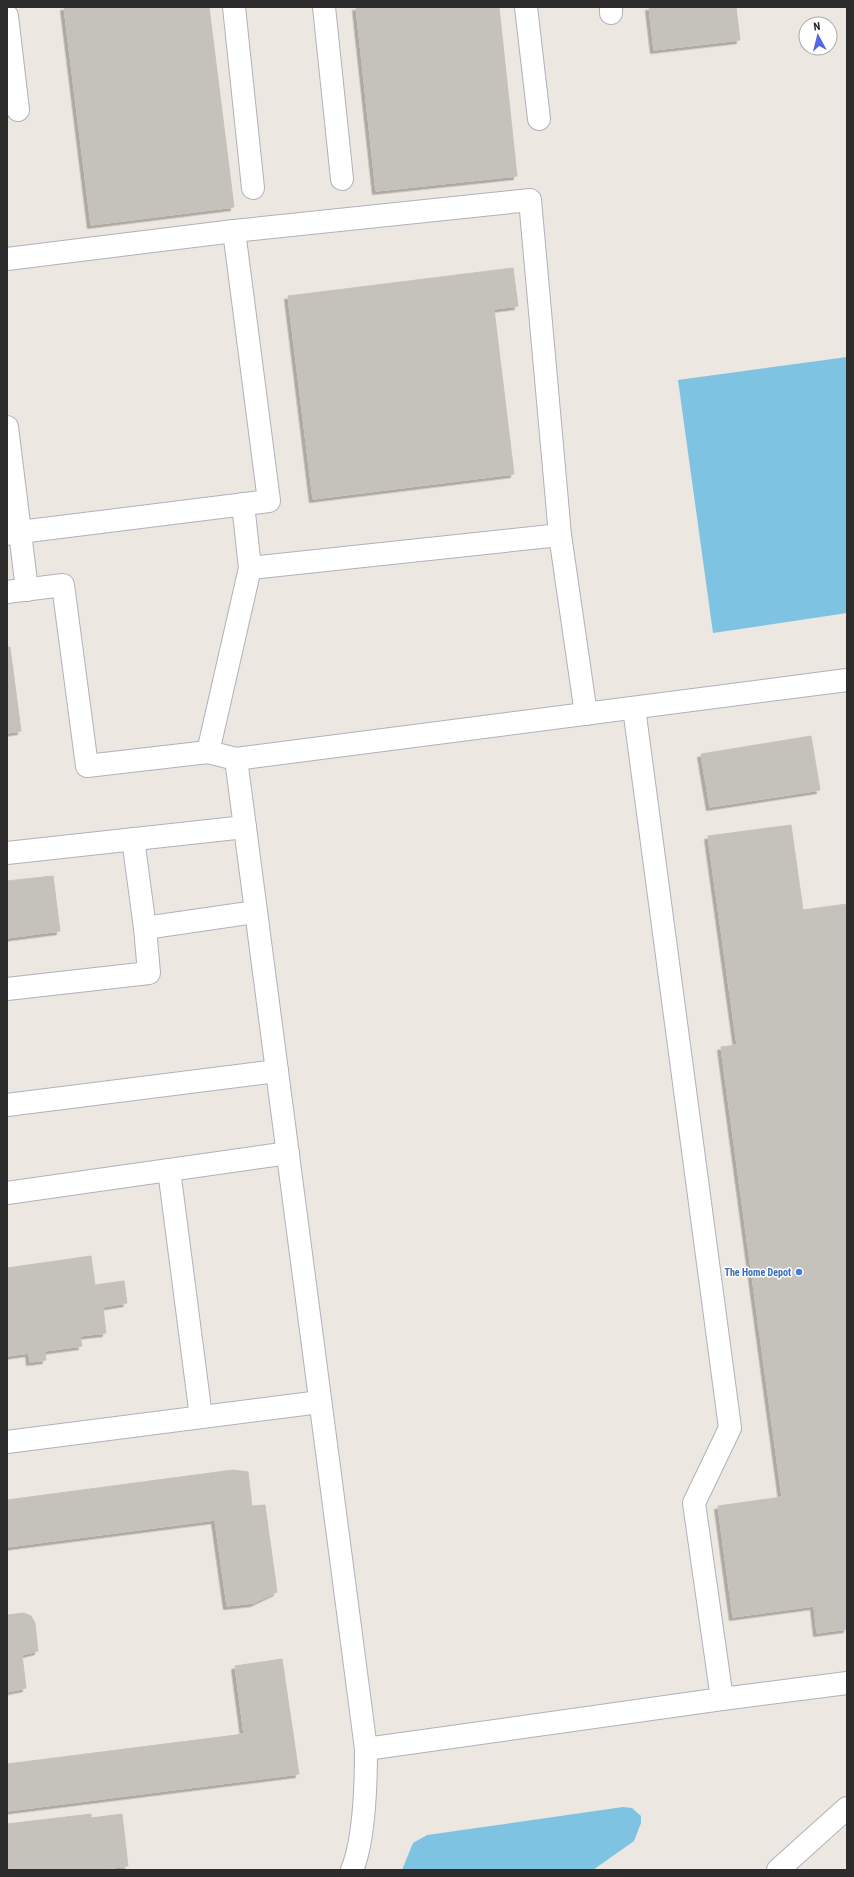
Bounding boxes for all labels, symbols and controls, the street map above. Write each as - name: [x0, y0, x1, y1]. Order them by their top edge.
- north arrow: [798, 16, 838, 56]
- text: N: [813, 20, 821, 33]
- place label: The Home Depot: [725, 1267, 791, 1278]
- marker: The Home Depot: [794, 1267, 804, 1277]

